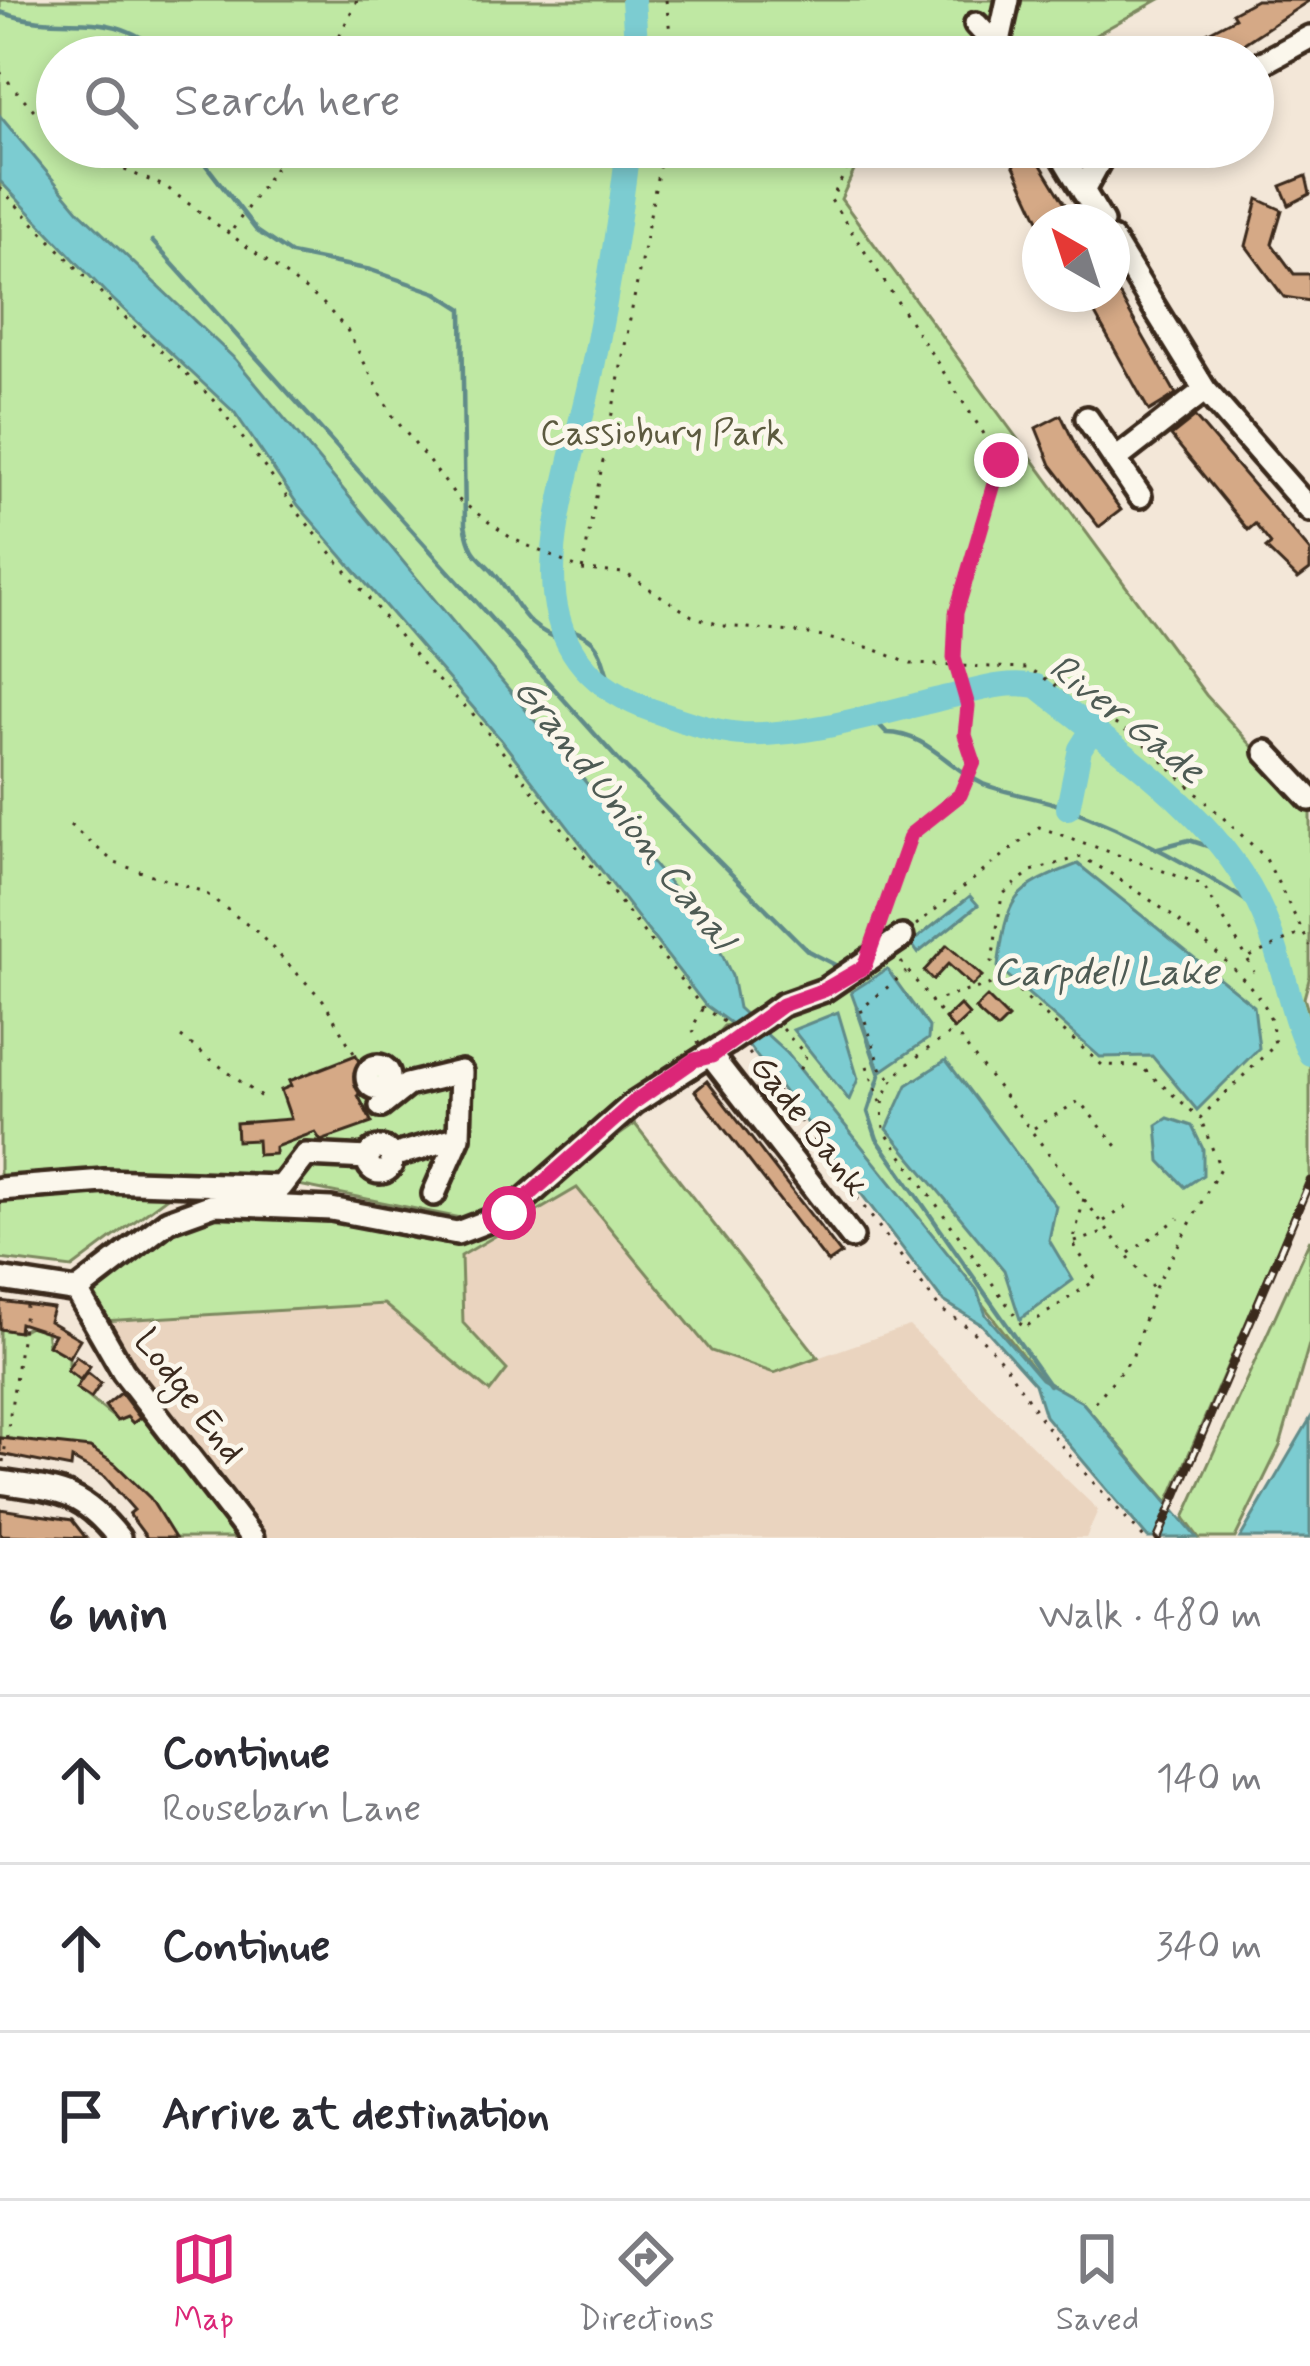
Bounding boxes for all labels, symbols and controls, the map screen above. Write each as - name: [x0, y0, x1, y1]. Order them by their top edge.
- search box: [36, 36, 1274, 168]
- icon: search: [78, 69, 144, 135]
- text: Search here: [174, 73, 401, 132]
- north arrow: [1022, 204, 1130, 312]
- park label: Cassiobury Park: [540, 411, 784, 458]
- route end: [974, 433, 1028, 487]
- water label: River Gade: [1037, 643, 1215, 797]
- water label: Grand Union Canal: [500, 667, 749, 965]
- water label: Carpdell Lake: [993, 948, 1222, 999]
- street label: Gade Bank: [738, 1045, 878, 1207]
- route start: [482, 1186, 536, 1240]
- street label: Lodge End: [120, 1320, 254, 1475]
- text: 6 min: [48, 1583, 169, 1649]
- text: Walk · 480 m: [1039, 1591, 1262, 1642]
- text: Continue: [162, 1725, 330, 1784]
- icon: ahead: [48, 1747, 114, 1813]
- text: 140 m: [1156, 1754, 1262, 1805]
- text: Rousebarn Lane: [162, 1784, 421, 1835]
- icon: ahead: [48, 1915, 114, 1981]
- text: Continue: [162, 1918, 330, 1977]
- text: 340 m: [1156, 1922, 1262, 1973]
- icon: arrive: [48, 2083, 114, 2149]
- text: Arrive at destination: [162, 2086, 550, 2145]
- tab: Map: [171, 2226, 237, 2342]
- tab: Directions: [578, 2226, 714, 2342]
- tab: Saved: [1056, 2226, 1139, 2342]

